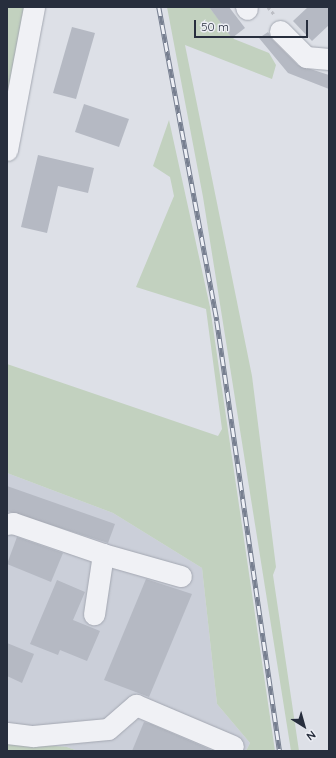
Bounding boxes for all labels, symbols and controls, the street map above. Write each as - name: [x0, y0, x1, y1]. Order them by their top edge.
- scale bar: [196, 12, 310, 38]
- text: 50 m: [201, 19, 229, 34]
- north arrow: [284, 706, 324, 746]
- text: N: [304, 728, 319, 744]

